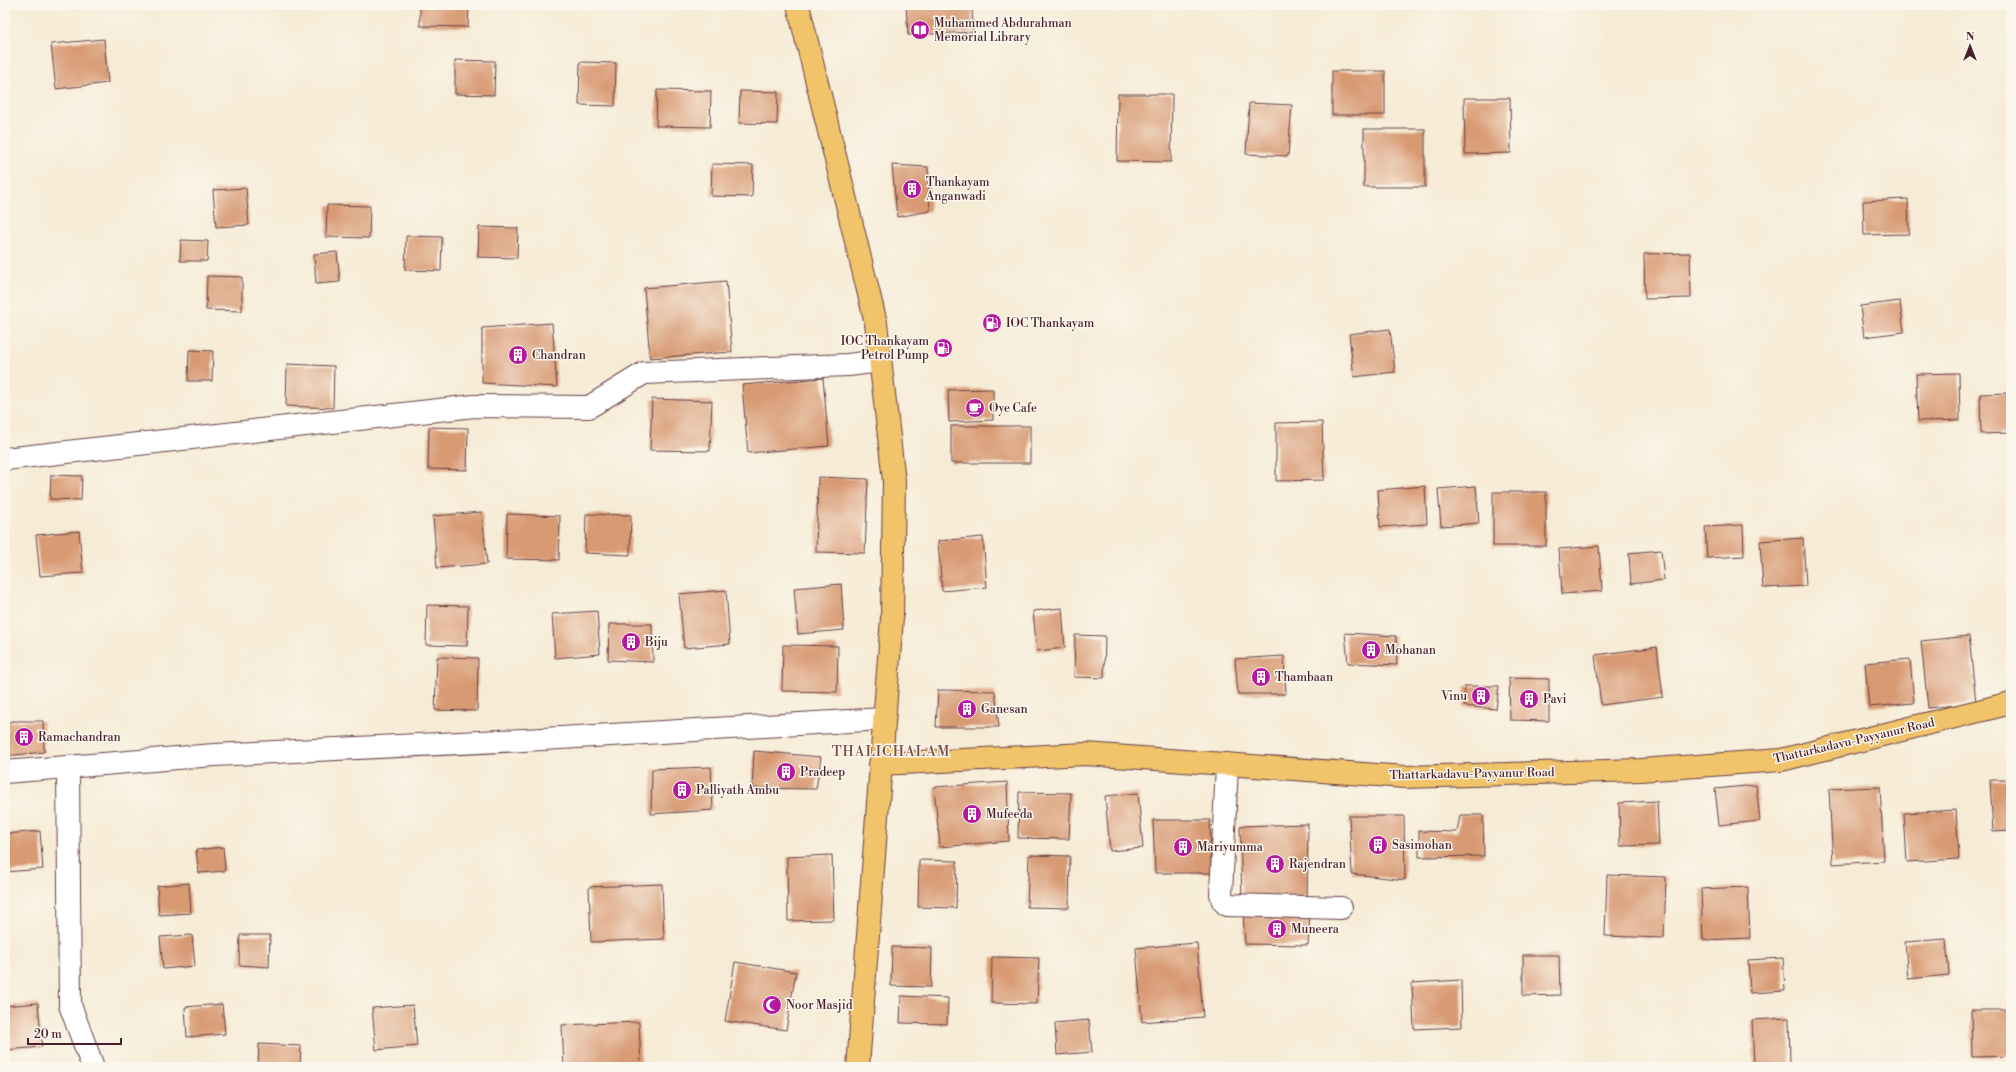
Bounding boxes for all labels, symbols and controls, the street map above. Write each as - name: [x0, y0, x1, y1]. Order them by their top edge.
- place label: Muhammed Abdurahman Memorial Library: [934, 16, 1072, 45]
- library icon: Muhammed Abdurahman Memorial Library: [909, 19, 931, 41]
- north arrow: [1950, 26, 1990, 66]
- text: N: [1966, 30, 1975, 44]
- place label: Thankayam Anganwadi: [925, 175, 990, 204]
- building icon: Thankayam Anganwadi: [901, 178, 923, 200]
- fuel station icon: IOC Thankayam: [981, 312, 1003, 334]
- place label: IOC Thankayam: [1006, 316, 1095, 331]
- place label: IOC Thankayam Petrol Pump: [841, 334, 929, 363]
- fuel station icon: IOC Thankayam Petrol Pump: [932, 337, 954, 359]
- building icon: Chandran: [507, 344, 529, 366]
- place label: Chandran: [532, 348, 586, 363]
- cafe icon: Oye Cafe: [964, 397, 986, 419]
- place label: Oye Cafe: [989, 401, 1037, 416]
- building icon: Biju: [620, 631, 642, 653]
- place label: Biju: [644, 635, 668, 650]
- building icon: Mohanan: [1360, 639, 1382, 661]
- place label: Mohanan: [1385, 643, 1436, 658]
- building icon: Thambaan: [1250, 666, 1272, 688]
- place label: Thambaan: [1275, 670, 1333, 685]
- building icon: Vinu: [1470, 685, 1492, 707]
- building icon: Pavi: [1518, 688, 1540, 710]
- place label: Vinu: [1440, 689, 1467, 704]
- place label: Pavi: [1543, 692, 1567, 707]
- building icon: Ganesan: [956, 698, 978, 720]
- place label: Ganesan: [981, 702, 1028, 717]
- street label: Thattarkadavu-Payyanur Road: [1772, 715, 1936, 767]
- building icon: Ramachandran: [13, 726, 35, 748]
- place label: Ramachandran: [38, 730, 121, 745]
- district label: THALICHALAM: [832, 743, 950, 761]
- building icon: Pradeep: [775, 761, 797, 783]
- place label: Pradeep: [800, 765, 845, 780]
- street label: Thattarkadavu-Payyanur Road: [1389, 765, 1555, 783]
- building icon: Palliyath Ambu: [671, 779, 693, 801]
- place label: Palliyath Ambu: [696, 783, 779, 798]
- building icon: Mufeeda: [961, 803, 983, 825]
- place label: Mufeeda: [986, 807, 1033, 822]
- building icon: Sasimohan: [1367, 834, 1389, 856]
- building icon: Mariyumma: [1172, 836, 1194, 858]
- place label: Sasimohan: [1392, 838, 1452, 853]
- place label: Mariyumma: [1197, 840, 1264, 855]
- building icon: Rajendran: [1264, 853, 1286, 875]
- place label: Rajendran: [1289, 857, 1346, 872]
- building icon: Muneera: [1266, 918, 1288, 940]
- place label: Muneera: [1291, 922, 1340, 937]
- mosque icon: Noor Masjid: [761, 994, 783, 1016]
- place label: Noor Masjid: [786, 998, 853, 1013]
- scale bar: [28, 1020, 121, 1046]
- text: 20 m: [34, 1027, 62, 1042]

